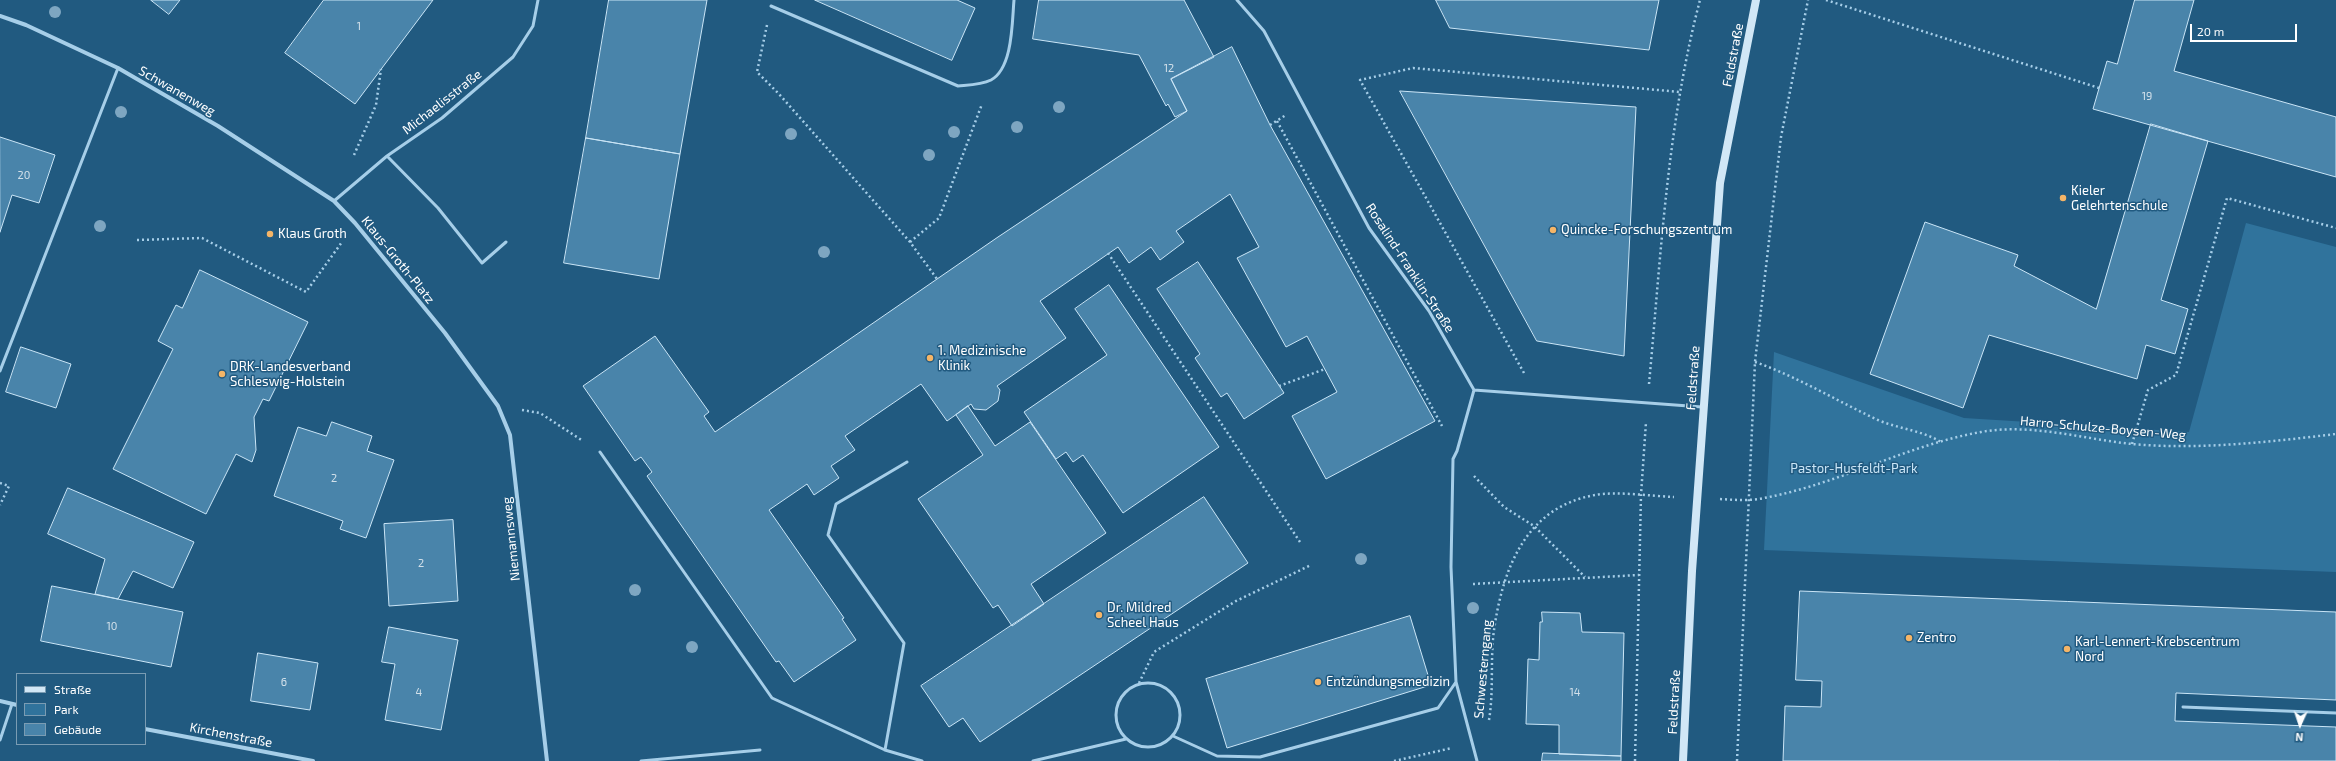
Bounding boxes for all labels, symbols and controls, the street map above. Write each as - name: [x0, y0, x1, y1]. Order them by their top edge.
- scale bar: [2192, 16, 2299, 42]
- house number: 1: [357, 19, 361, 33]
- street label: Feldstraße: [1719, 22, 1747, 88]
- text: 20 m: [2197, 24, 2224, 38]
- house number: 12: [1164, 61, 1174, 75]
- street label: Schwanenweg: [136, 63, 218, 119]
- street label: Michaelisstraße: [399, 66, 485, 138]
- house number: 19: [2142, 89, 2152, 103]
- house number: 20: [18, 168, 30, 182]
- place label: Kieler Gelehrtenschule: [2071, 183, 2168, 214]
- marker: Kieler Gelehrtenschule: [2058, 193, 2068, 203]
- street label: Rosalind-Franklin-Straße: [1362, 200, 1458, 336]
- street label: Klaus-Groth-Platz: [358, 213, 438, 307]
- place label: Quincke-Forschungszentrum: [1561, 222, 1732, 238]
- marker: Quincke-Forschungszentrum: [1548, 225, 1558, 235]
- place label: Klaus Groth: [278, 226, 347, 242]
- marker: Klaus Groth: [265, 229, 275, 239]
- place label: 1. Medizinische Klinik: [938, 343, 1026, 374]
- street label: Feldstraße: [1683, 345, 1703, 411]
- marker: 1. Medizinische Klinik: [925, 353, 935, 363]
- place label: DRK-Landesverband Schleswig-Holstein: [230, 359, 351, 390]
- marker: DRK-Landesverband Schleswig-Holstein: [217, 369, 227, 379]
- street label: Harro-Schulze-Boysen-Weg: [2019, 413, 2187, 443]
- park label: Pastor-Husfeldt-Park: [1790, 461, 1918, 477]
- house number: 2: [331, 471, 337, 485]
- street label: Niemannsweg: [499, 496, 523, 582]
- house number: 2: [418, 556, 424, 570]
- place label: Dr. Mildred Scheel Haus: [1107, 600, 1179, 631]
- marker: Dr. Mildred Scheel Haus: [1094, 610, 1104, 620]
- house number: 10: [106, 619, 118, 633]
- street label: Schwesterngang: [1471, 619, 1495, 719]
- place label: Zentro: [1917, 630, 1956, 646]
- marker: Zentro: [1904, 633, 1914, 643]
- place label: Karl-Lennert-Krebscentrum Nord: [2075, 634, 2240, 665]
- marker: Karl-Lennert-Krebscentrum Nord: [2062, 644, 2072, 654]
- street label: Feldstraße: [1665, 669, 1683, 735]
- legend: [16, 673, 146, 745]
- place label: Entzündungsmedizin: [1326, 674, 1450, 690]
- house number: 6: [281, 675, 287, 689]
- marker: Entzündungsmedizin: [1313, 677, 1323, 687]
- text: Straße: [54, 682, 91, 696]
- house number: 4: [416, 685, 422, 699]
- house number: 14: [1569, 685, 1581, 699]
- text: Park: [54, 702, 79, 716]
- north arrow: [2280, 705, 2320, 745]
- street label: Kirchenstraße: [188, 719, 274, 751]
- text: Gebäude: [54, 722, 102, 736]
- text: N: [2295, 731, 2304, 744]

